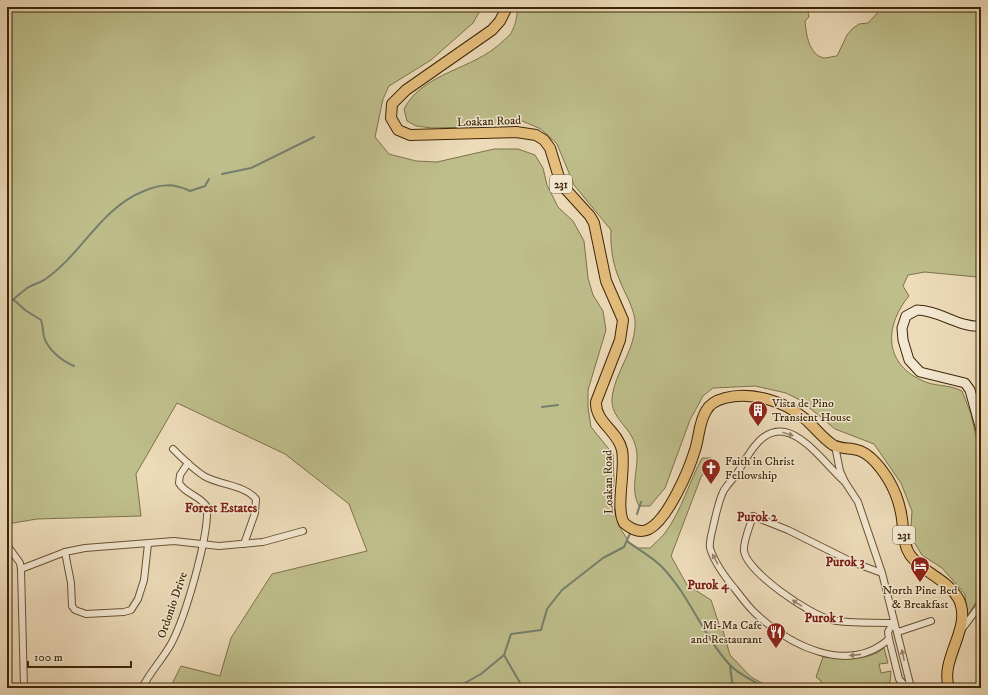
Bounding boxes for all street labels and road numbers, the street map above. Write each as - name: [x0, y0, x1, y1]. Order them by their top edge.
- street label: Loakan Road: [457, 113, 521, 130]
- road number: 231: [550, 175, 572, 193]
- street label: Loakan Road: [600, 450, 617, 514]
- road number: 231: [893, 526, 915, 544]
- street label: Ordonio Drive: [154, 570, 191, 640]

